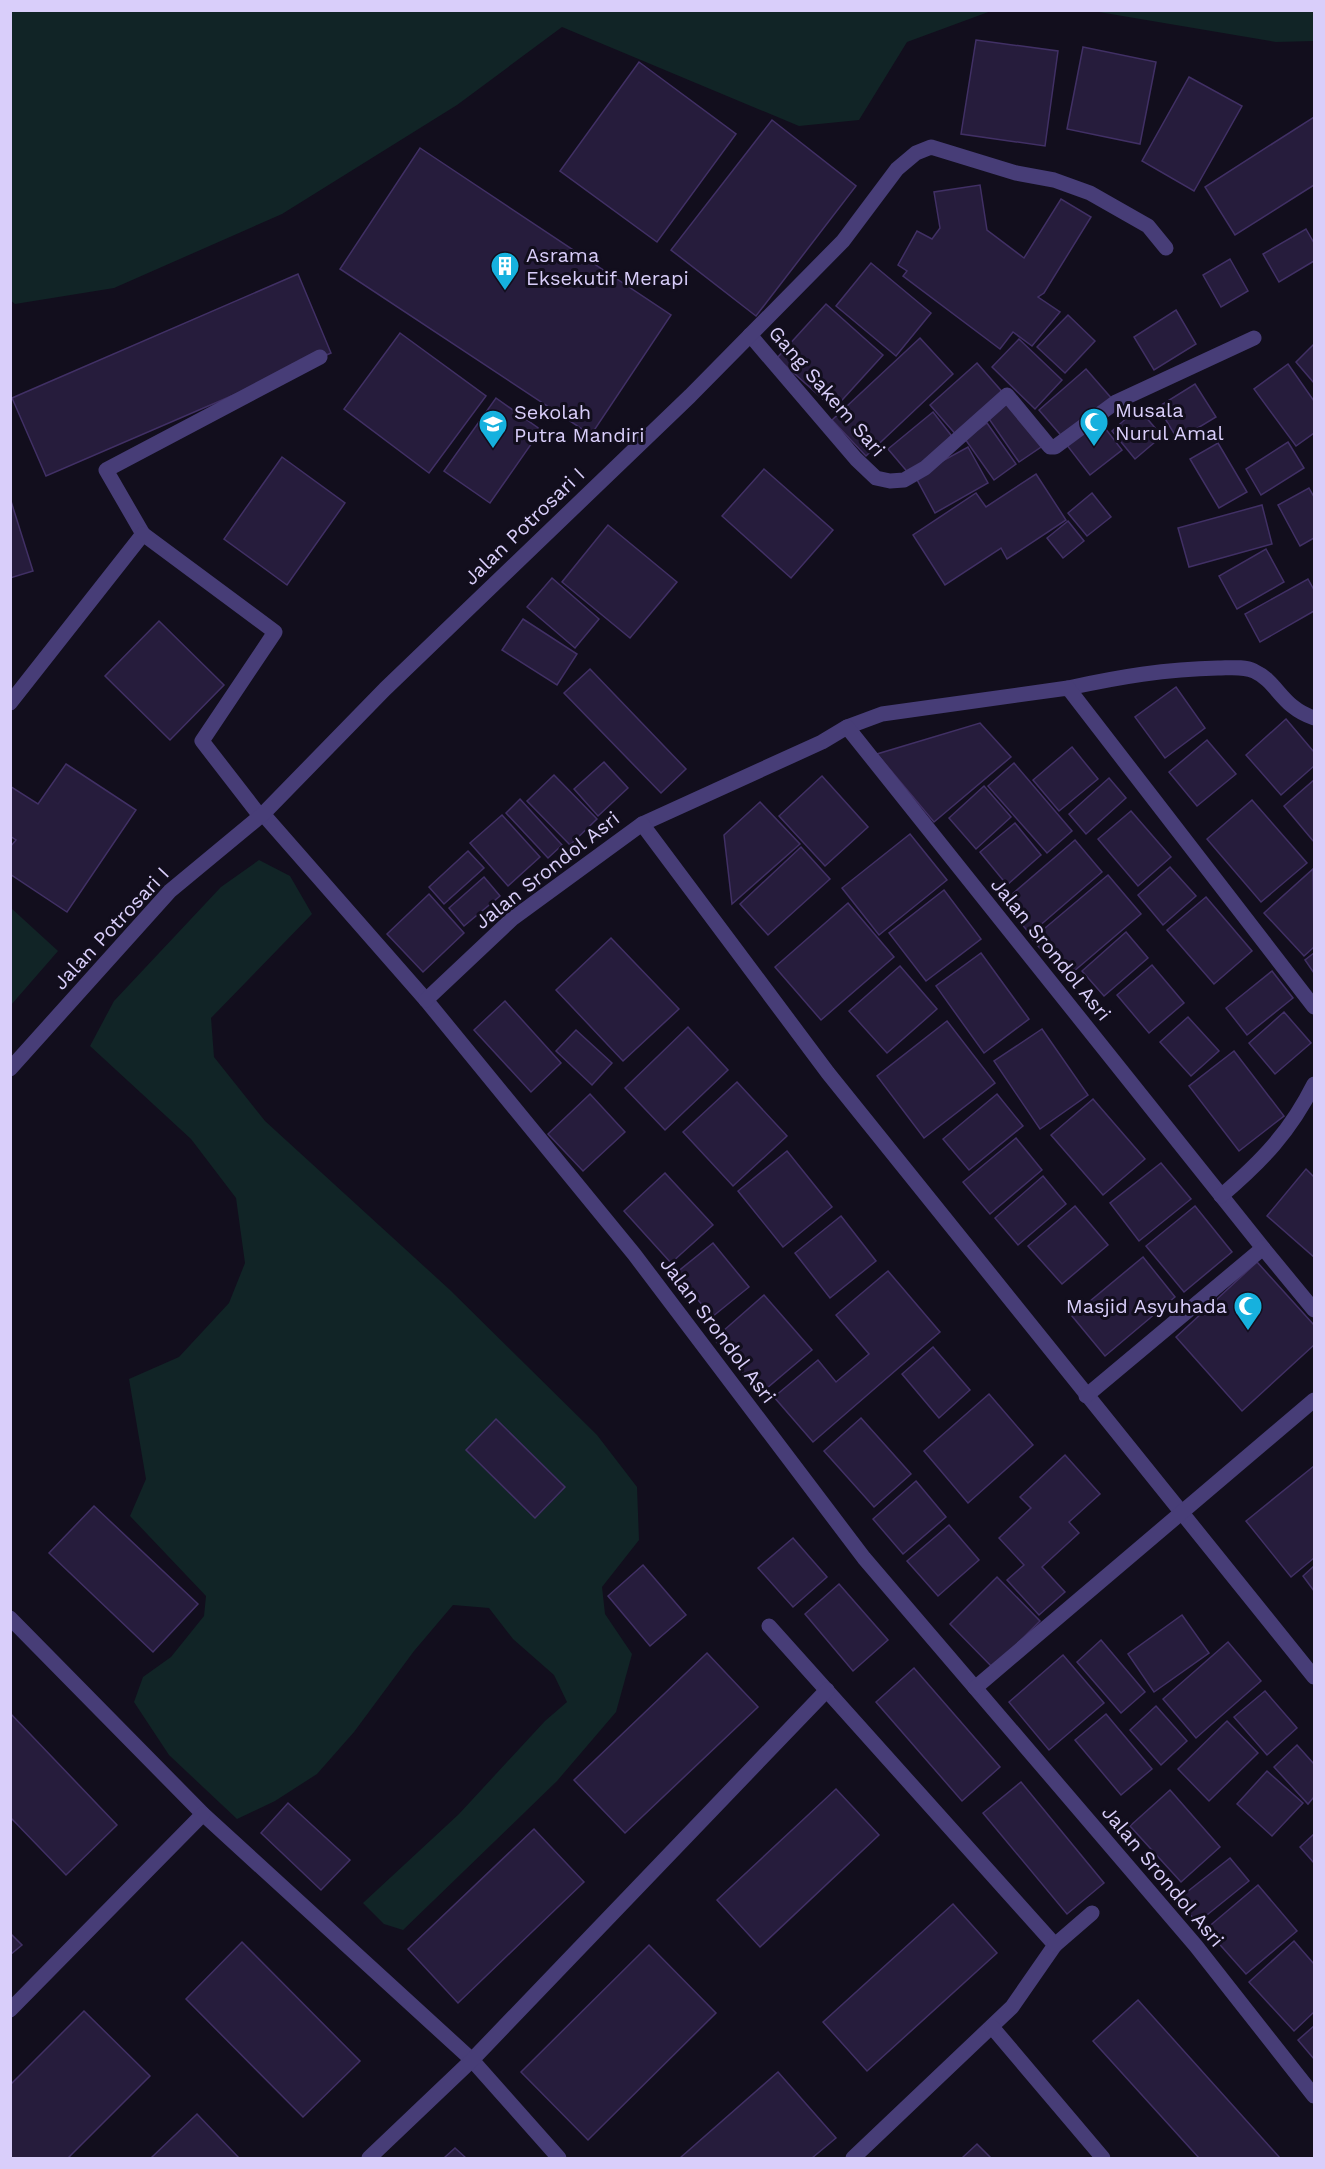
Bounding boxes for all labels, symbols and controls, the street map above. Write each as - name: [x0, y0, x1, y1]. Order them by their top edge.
- place label: Asrama Eksekutif Merapi: [526, 243, 689, 290]
- building icon: Asrama Eksekutif Merapi: [489, 250, 521, 292]
- street label: Gang Sakem Sari: [764, 321, 890, 461]
- place label: Musala Nurul Amal: [1115, 398, 1224, 445]
- place label: Sekolah Putra Mandiri: [514, 400, 644, 447]
- mosque icon: Musala Nurul Amal: [1078, 406, 1110, 448]
- school or university icon: Sekolah Putra Mandiri: [477, 408, 509, 450]
- street label: Jalan Potrosari I: [458, 462, 590, 590]
- street label: Jalan Srondol Asri: [470, 806, 624, 934]
- street label: Jalan Potrosari I: [48, 862, 174, 994]
- street label: Jalan Srondol Asri: [986, 873, 1116, 1025]
- street label: Jalan Srondol Asri: [655, 1252, 781, 1408]
- mosque icon: Masjid Asyuhada: [1232, 1290, 1264, 1332]
- place label: Masjid Asyuhada: [1066, 1294, 1227, 1318]
- street label: Jalan Srondol Asri: [1097, 1801, 1229, 1951]

